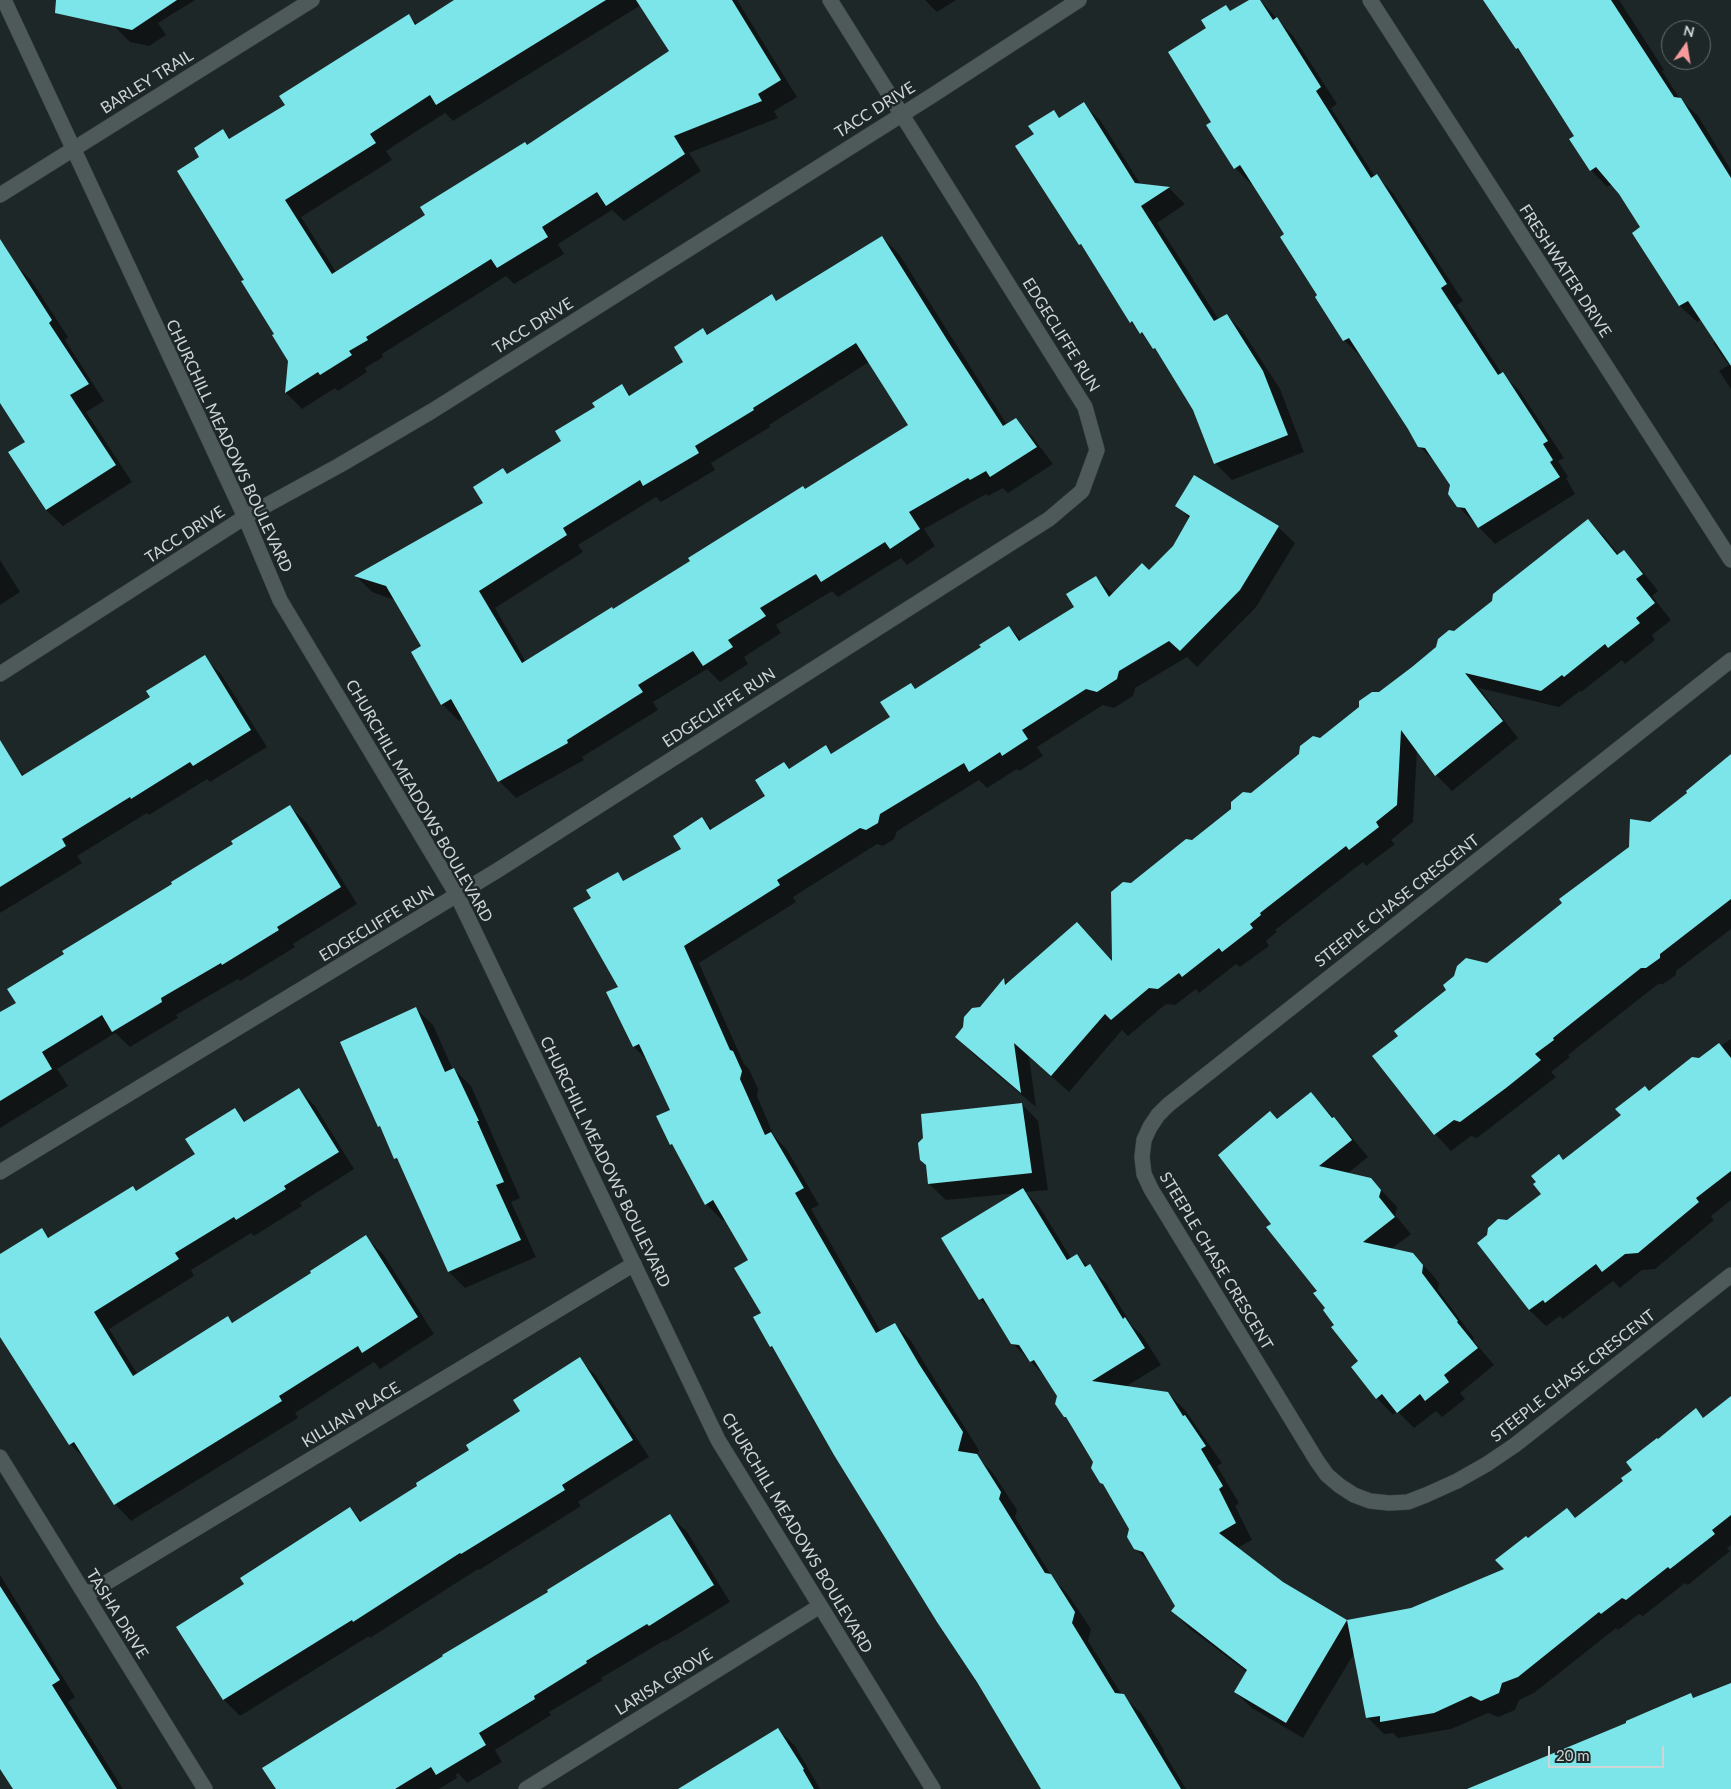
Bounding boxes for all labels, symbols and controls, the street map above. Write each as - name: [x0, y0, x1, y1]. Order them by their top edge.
- north arrow: [1661, 20, 1711, 70]
- text: N: [1682, 21, 1696, 40]
- street label: BARLEY TRAIL: [97, 46, 197, 118]
- street label: TACC DRIVE: [831, 78, 919, 142]
- street label: FRESHWATER DRIVE: [1515, 201, 1615, 341]
- street label: EDGECLIFFE RUN: [1018, 274, 1104, 396]
- street label: TACC DRIVE: [489, 294, 577, 358]
- street label: CHURCHILL MEADOWS BOULEVARD: [162, 316, 296, 576]
- street label: TACC DRIVE: [142, 502, 228, 568]
- street label: EDGECLIFFE RUN: [659, 664, 779, 752]
- street label: CHURCHILL MEADOWS BOULEVARD: [341, 676, 497, 926]
- street label: STEEPLE CHASE CRESCENT: [1311, 831, 1483, 971]
- street label: EDGECLIFFE RUN: [316, 882, 438, 966]
- street label: CHURCHILL MEADOWS BOULEVARD: [536, 1033, 674, 1291]
- street label: STEEPLE CHASE CRESCENT: [1155, 1169, 1277, 1353]
- street label: STEEPLE CHASE CRESCENT: [1487, 1306, 1659, 1446]
- street label: KILLIAN PLACE: [298, 1378, 404, 1452]
- street label: CHURCHILL MEADOWS BOULEVARD: [717, 1409, 877, 1657]
- street label: TASHA DRIVE: [82, 1566, 152, 1662]
- street label: LARISA GROVE: [612, 1644, 716, 1720]
- scale bar: [1551, 1736, 1667, 1768]
- text: 20 m: [1556, 1746, 1590, 1764]

